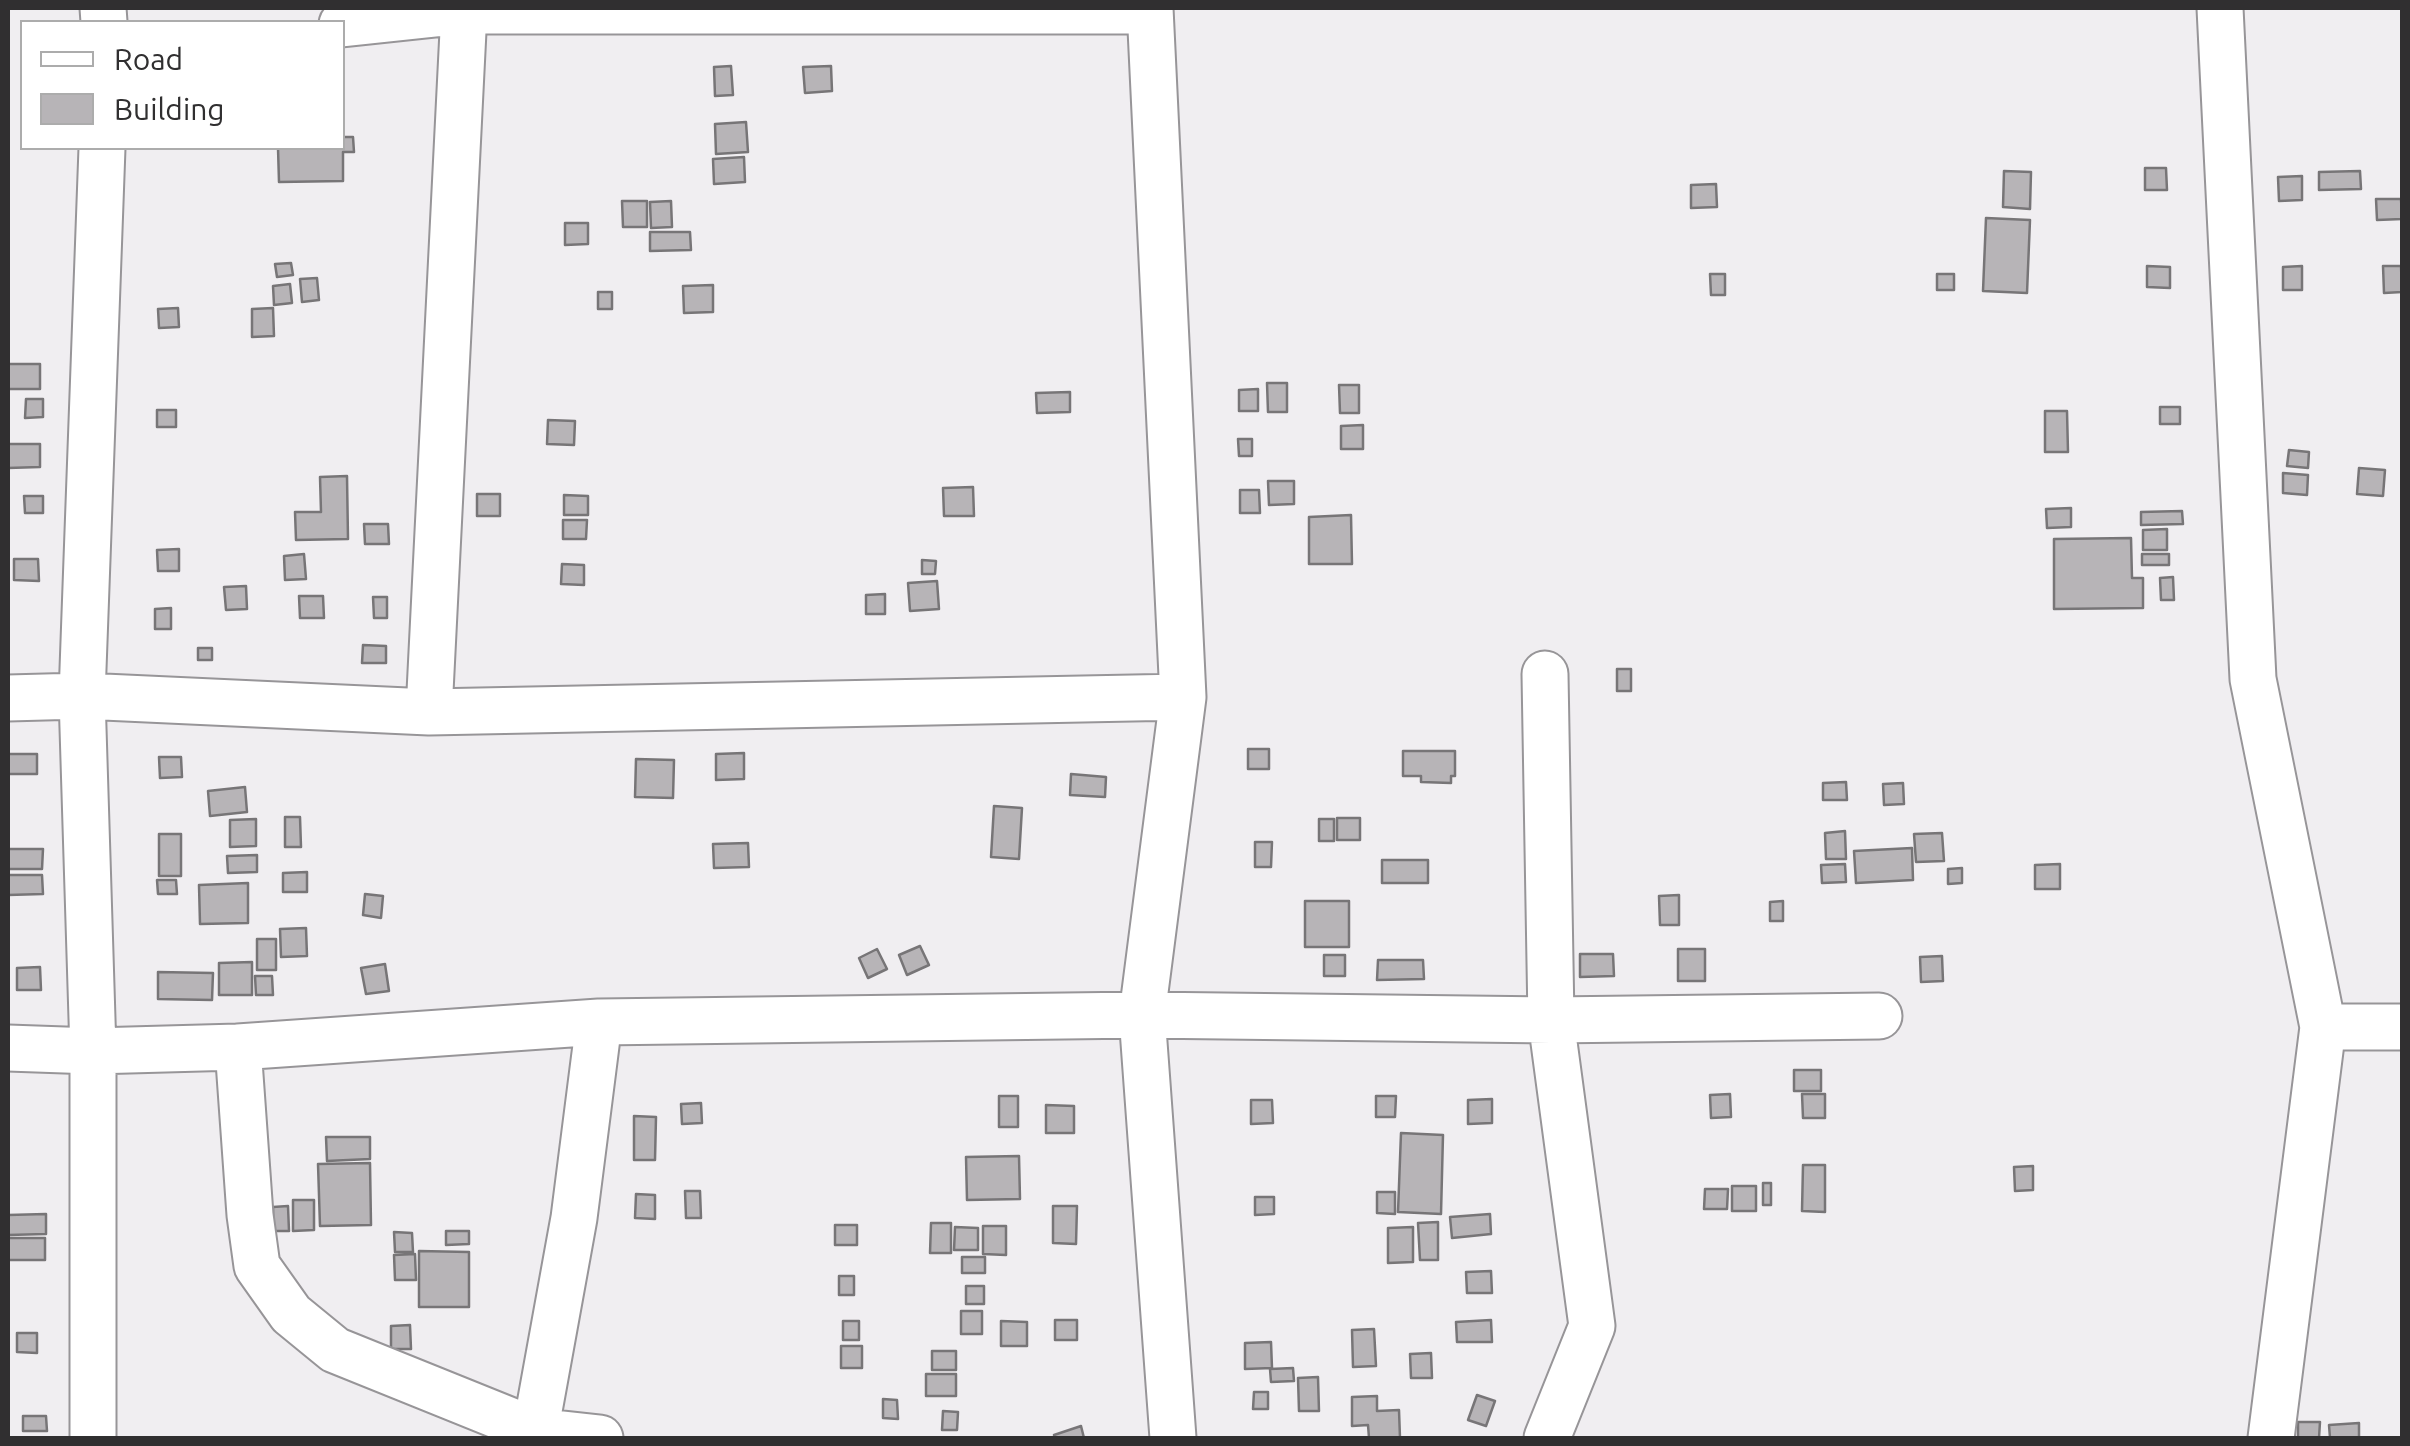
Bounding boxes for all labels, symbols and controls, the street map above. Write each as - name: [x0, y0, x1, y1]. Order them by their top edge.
- legend: [20, 20, 345, 150]
- text: Road: [114, 42, 183, 76]
- text: Building: [114, 92, 225, 126]

